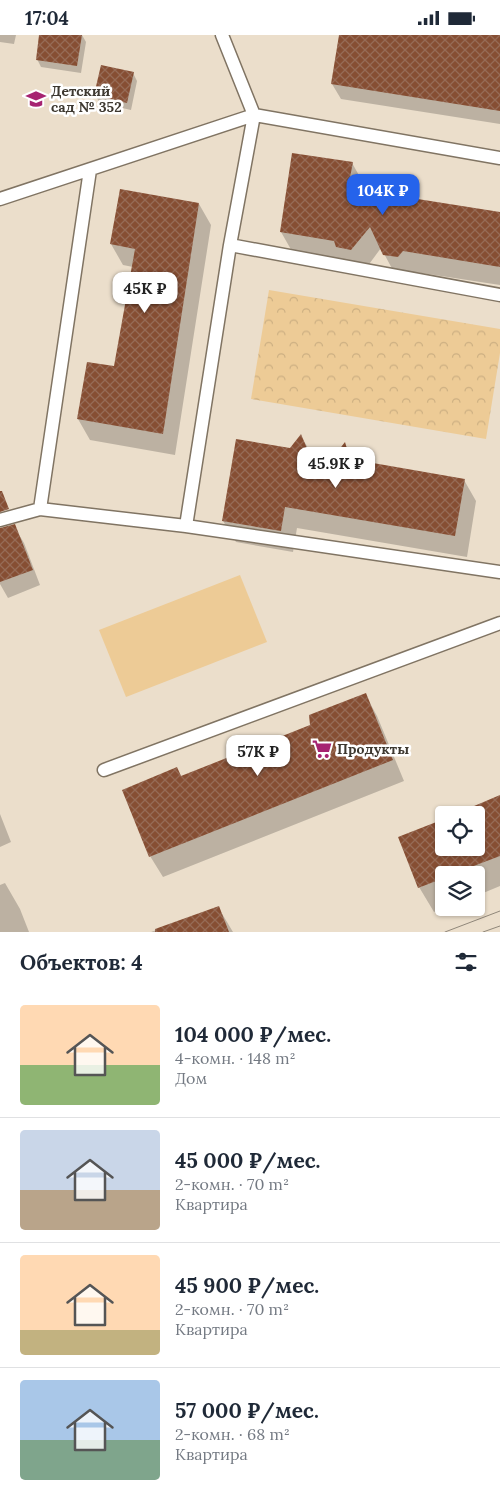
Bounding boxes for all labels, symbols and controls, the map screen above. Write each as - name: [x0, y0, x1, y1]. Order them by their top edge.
- text: 17:04: [25, 6, 69, 30]
- place label: Детский сад № 352: [51, 82, 122, 116]
- school or university icon: Детский сад № 352: [25, 88, 47, 110]
- pin: 104K ₽: [342, 173, 424, 216]
- text: 104K ₽: [358, 180, 408, 200]
- pin: 45K ₽: [110, 271, 180, 314]
- text: 45K ₽: [124, 278, 166, 298]
- pin: 45.9K ₽: [290, 447, 382, 489]
- text: 45.9K ₽: [308, 453, 364, 473]
- pin: 57K ₽: [223, 735, 293, 777]
- supermarket icon: Продукты: [311, 738, 333, 760]
- place label: Продукты: [337, 740, 409, 758]
- text: 57K ₽: [237, 741, 279, 761]
- map controls: [435, 806, 485, 916]
- button: locate: [435, 806, 485, 856]
- button: layers: [435, 866, 485, 916]
- icon: filters: [452, 948, 480, 976]
- text: Объектов: 4: [20, 949, 143, 976]
- text: 104 000 ₽/мес.: [175, 1021, 331, 1048]
- icon: home: [60, 1025, 120, 1085]
- text: 4-комн. · 148 m²: [175, 1048, 296, 1068]
- text: Дом: [175, 1068, 207, 1088]
- text: 45 000 ₽/мес.: [175, 1147, 321, 1174]
- icon: home: [60, 1150, 120, 1210]
- text: 2-комн. · 70 m²: [175, 1174, 289, 1194]
- text: Квартира: [175, 1194, 248, 1214]
- text: 45 900 ₽/мес.: [175, 1272, 319, 1299]
- icon: home: [60, 1275, 120, 1335]
- text: 2-комн. · 70 m²: [175, 1299, 289, 1319]
- text: Квартира: [175, 1319, 248, 1339]
- text: 57 000 ₽/мес.: [175, 1397, 319, 1424]
- icon: home: [60, 1400, 120, 1460]
- text: 2-комн. · 68 m²: [175, 1424, 290, 1444]
- text: Квартира: [175, 1444, 248, 1464]

